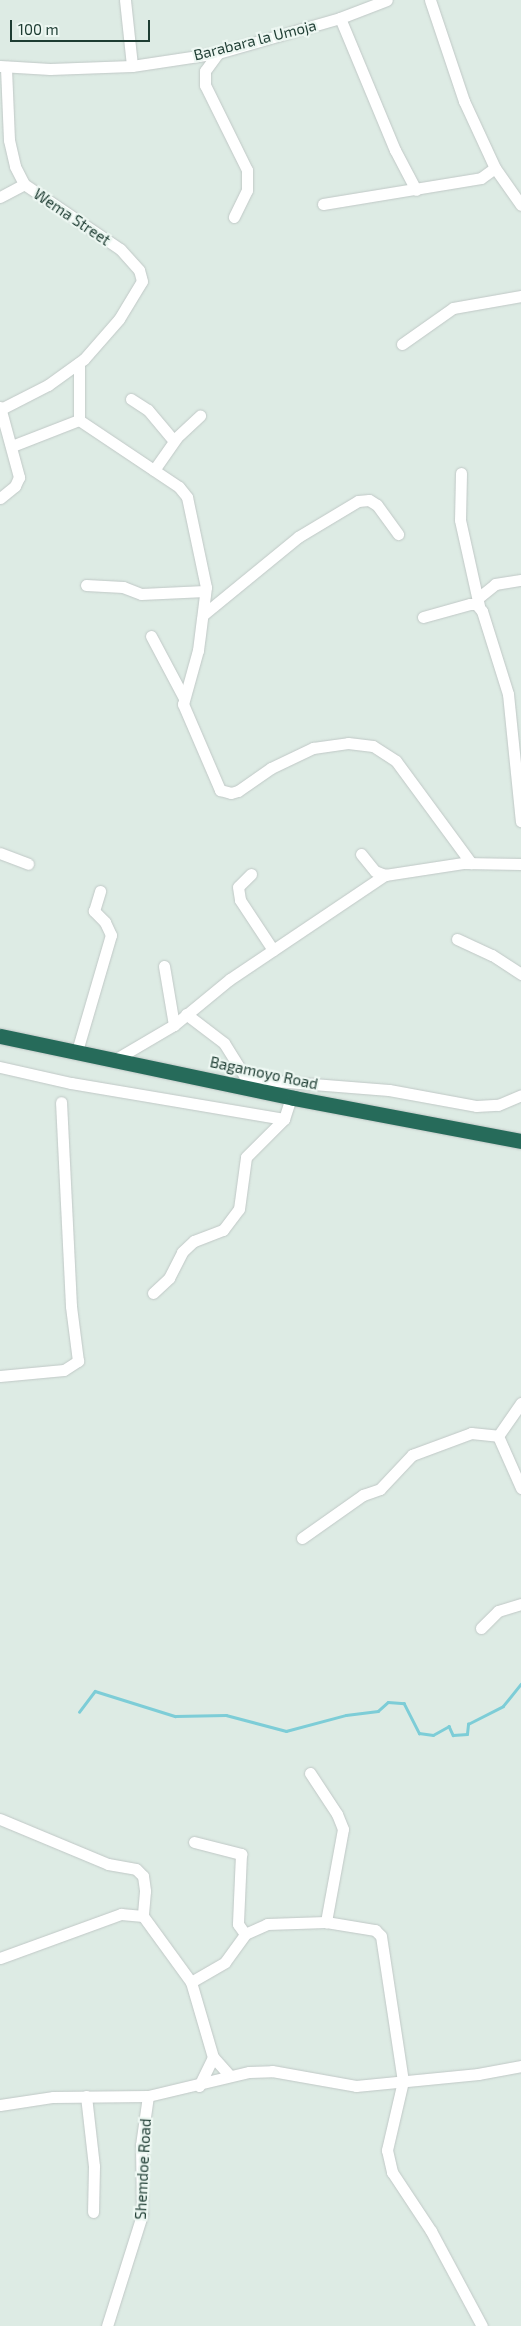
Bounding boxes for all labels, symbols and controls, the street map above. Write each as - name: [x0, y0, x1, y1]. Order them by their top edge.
- scale bar: [12, 10, 152, 42]
- street label: Barabara la Umoja: [192, 16, 318, 64]
- text: 100 m: [18, 20, 59, 38]
- street label: Wema Street: [30, 185, 114, 249]
- street label: Bagamoyo Road: [208, 1053, 320, 1093]
- street label: Shemdoe Road: [131, 2118, 155, 2220]

